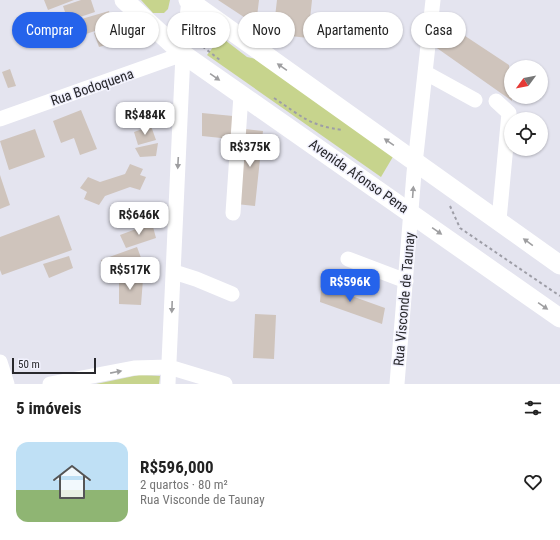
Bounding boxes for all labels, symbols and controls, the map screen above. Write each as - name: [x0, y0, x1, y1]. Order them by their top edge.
- chip: Comprar: [12, 12, 87, 48]
- chip: Alugar: [95, 12, 159, 48]
- chip: Filtros: [167, 12, 230, 48]
- chip: Novo: [238, 12, 295, 48]
- chip: Apartamento: [303, 12, 403, 48]
- chip: Casa: [411, 12, 466, 48]
- north arrow: [504, 60, 548, 104]
- map controls: [504, 60, 548, 156]
- one-way arrow: [277, 63, 288, 71]
- street label: Rua Bodoquena: [48, 65, 136, 109]
- one-way arrow: [210, 73, 221, 81]
- pin: R$484K: [112, 102, 178, 136]
- text: R$484K: [125, 107, 165, 122]
- button: locate: [504, 112, 548, 156]
- pin: R$375K: [217, 134, 283, 168]
- street label: Avenida Afonso Pena: [306, 136, 412, 216]
- one-way arrow: [383, 137, 394, 146]
- text: R$375K: [230, 139, 270, 154]
- one-way arrow: [175, 157, 182, 169]
- one-way arrow: [409, 186, 416, 198]
- pin: R$646K: [106, 202, 172, 236]
- text: R$646K: [119, 207, 159, 222]
- one-way arrow: [432, 227, 442, 235]
- street label: Rua Visconde de Taunay: [390, 231, 418, 367]
- one-way arrow: [523, 238, 534, 246]
- pin: R$517K: [97, 257, 163, 291]
- text: R$517K: [110, 262, 150, 277]
- pin: R$596K: [317, 269, 383, 303]
- text: R$596K: [330, 274, 370, 289]
- one-way arrow: [169, 301, 175, 314]
- one-way arrow: [538, 302, 549, 310]
- scale bar: [12, 356, 96, 375]
- text: 50 m: [18, 358, 40, 371]
- one-way arrow: [110, 368, 122, 374]
- icon: filters: [522, 397, 544, 419]
- text: 5 imóveis: [16, 398, 81, 418]
- text: R$596,000: [140, 457, 214, 477]
- icon: home: [48, 458, 96, 506]
- icon: heart: [522, 471, 544, 493]
- text: 2 quartos · 80 m²: [140, 477, 228, 492]
- text: Rua Visconde de Taunay: [140, 492, 265, 507]

